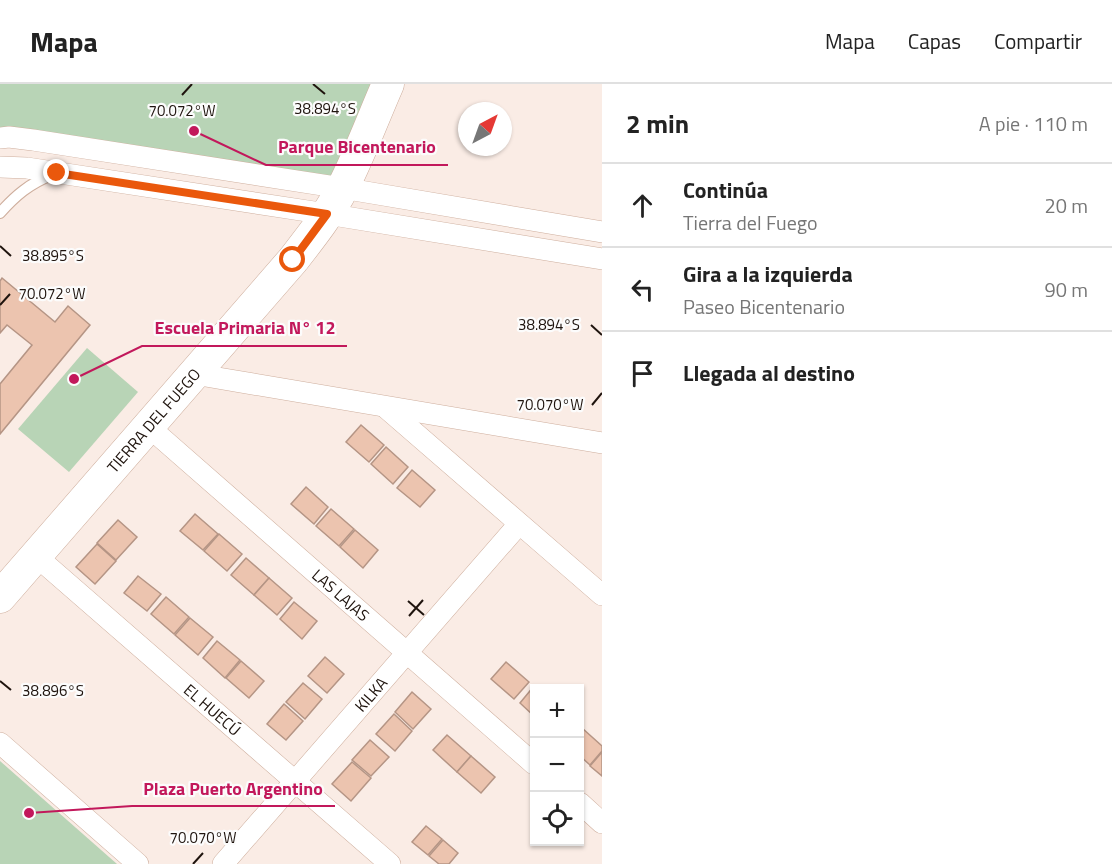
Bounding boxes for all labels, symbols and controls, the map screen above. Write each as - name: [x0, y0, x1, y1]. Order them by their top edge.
- text: Mapa: [30, 20, 98, 63]
- text: Mapa: [825, 25, 875, 57]
- text: Capas: [908, 25, 961, 57]
- text: Compartir: [994, 25, 1082, 57]
- text: 38.894°S: [294, 97, 356, 120]
- text: 70.072°W: [149, 99, 215, 122]
- north arrow: [458, 102, 512, 156]
- text: 2 min: [626, 104, 689, 143]
- text: A pie · 110 m: [979, 108, 1088, 139]
- callout: Parque Bicentenario: [266, 129, 448, 165]
- text: Parque Bicentenario: [278, 133, 436, 160]
- route end: [43, 159, 69, 185]
- text: Continúa: [683, 173, 768, 207]
- icon: ahead: [626, 189, 659, 222]
- text: 20 m: [1044, 190, 1088, 221]
- text: Tierra del Fuego: [683, 207, 818, 238]
- text: 38.895°S: [22, 244, 84, 267]
- route start: [279, 246, 305, 272]
- text: Gira a la izquierda: [683, 257, 853, 291]
- icon: left: [626, 273, 659, 306]
- text: 90 m: [1044, 274, 1088, 305]
- text: 70.072°W: [19, 282, 85, 305]
- text: Paseo Bicentenario: [683, 291, 845, 322]
- callout: Escuela Primaria N° 12: [142, 310, 347, 346]
- text: 38.894°S: [518, 313, 580, 336]
- text: Escuela Primaria N° 12: [154, 314, 336, 341]
- text: Llegada al destino: [683, 356, 855, 390]
- icon: arrive: [626, 357, 659, 390]
- street label: TIERRA DEL FUEGO: [101, 363, 206, 478]
- text: 70.070°W: [517, 393, 583, 416]
- street label: LAS LAJAS: [307, 563, 375, 627]
- street label: KILKA: [349, 671, 393, 717]
- street label: EL HUECÚ: [179, 678, 246, 741]
- text: 38.896°S: [22, 679, 84, 702]
- map controls: [530, 684, 584, 846]
- button: +: [530, 684, 584, 738]
- button: −: [530, 738, 584, 792]
- callout: Plaza Puerto Argentino: [132, 770, 335, 806]
- text: Plaza Puerto Argentino: [143, 775, 323, 802]
- button: locate: [530, 792, 584, 846]
- text: 70.070°W: [170, 826, 236, 849]

